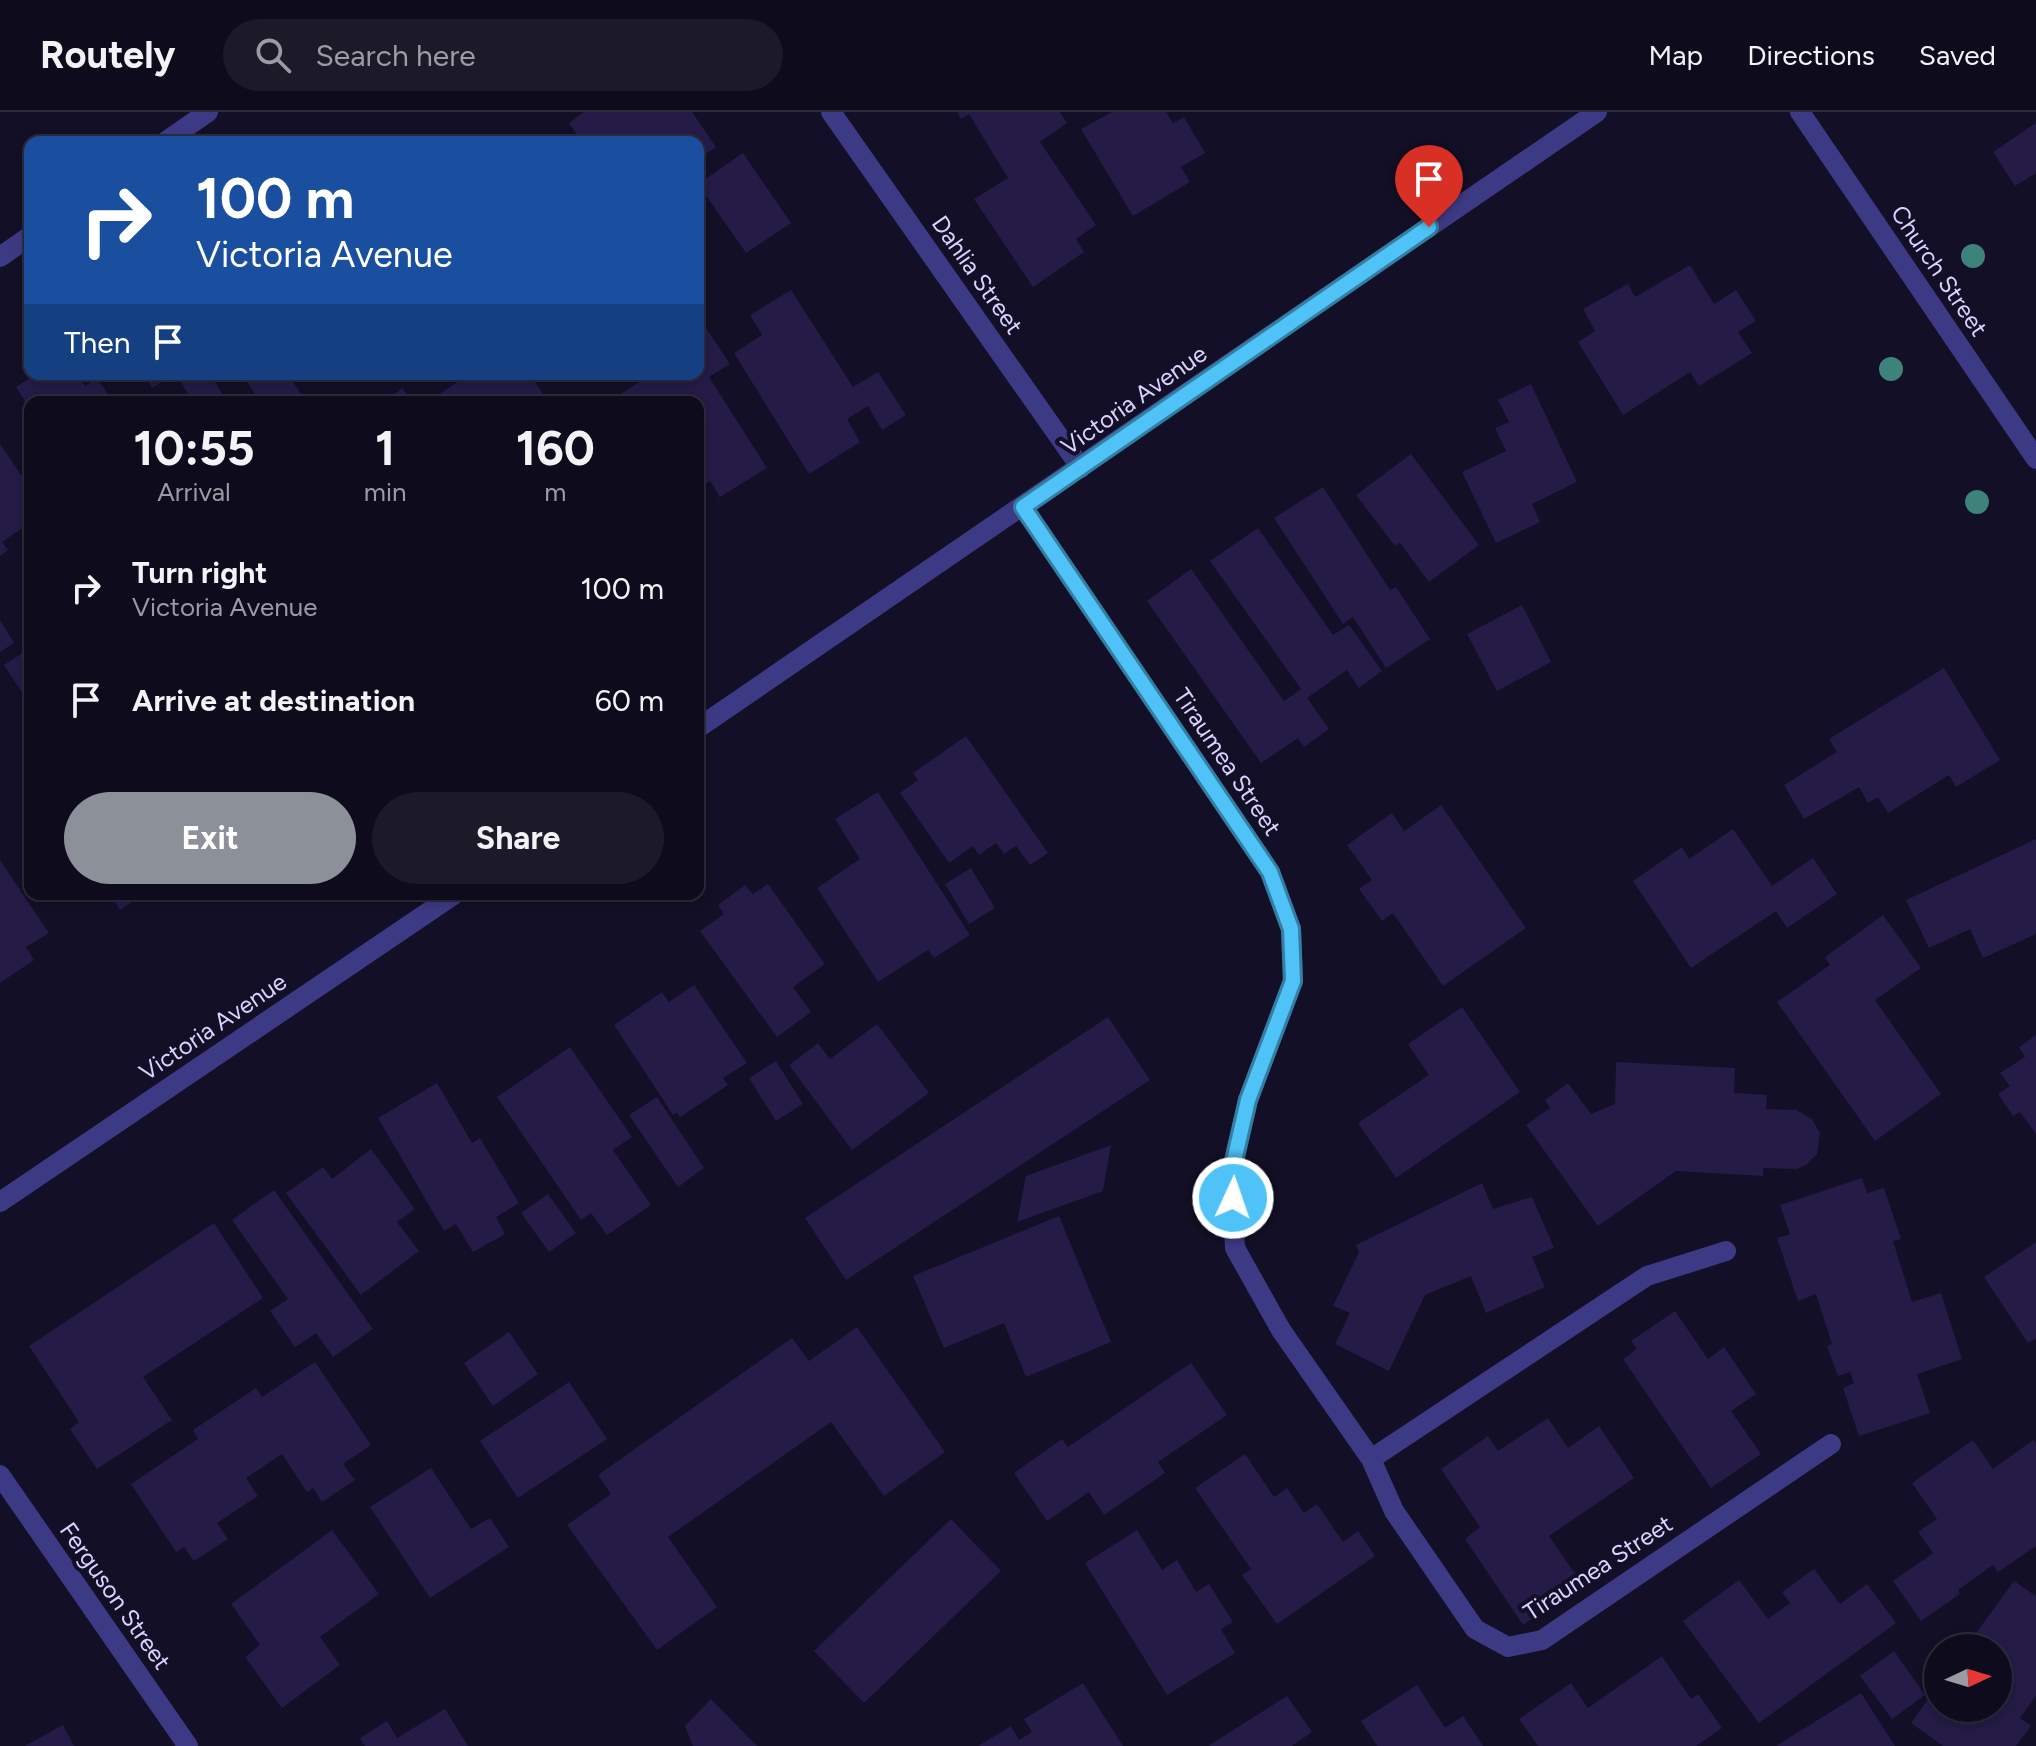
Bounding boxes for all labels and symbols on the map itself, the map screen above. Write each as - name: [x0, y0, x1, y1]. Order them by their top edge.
- pin: [1395, 145, 1463, 227]
- street label: Church Street: [1885, 200, 1994, 342]
- street label: Dahlia Street: [926, 210, 1029, 340]
- street label: Victoria Avenue: [1055, 339, 1212, 461]
- street label: Tiraumea Street: [1167, 683, 1287, 841]
- street label: Victoria Avenue: [134, 967, 292, 1086]
- position arrow: [1191, 1156, 1275, 1240]
- street label: Tiraumea Street: [1518, 1509, 1678, 1626]
- street label: Ferguson Street: [54, 1516, 177, 1675]
- north arrow: [1924, 1634, 2012, 1722]

